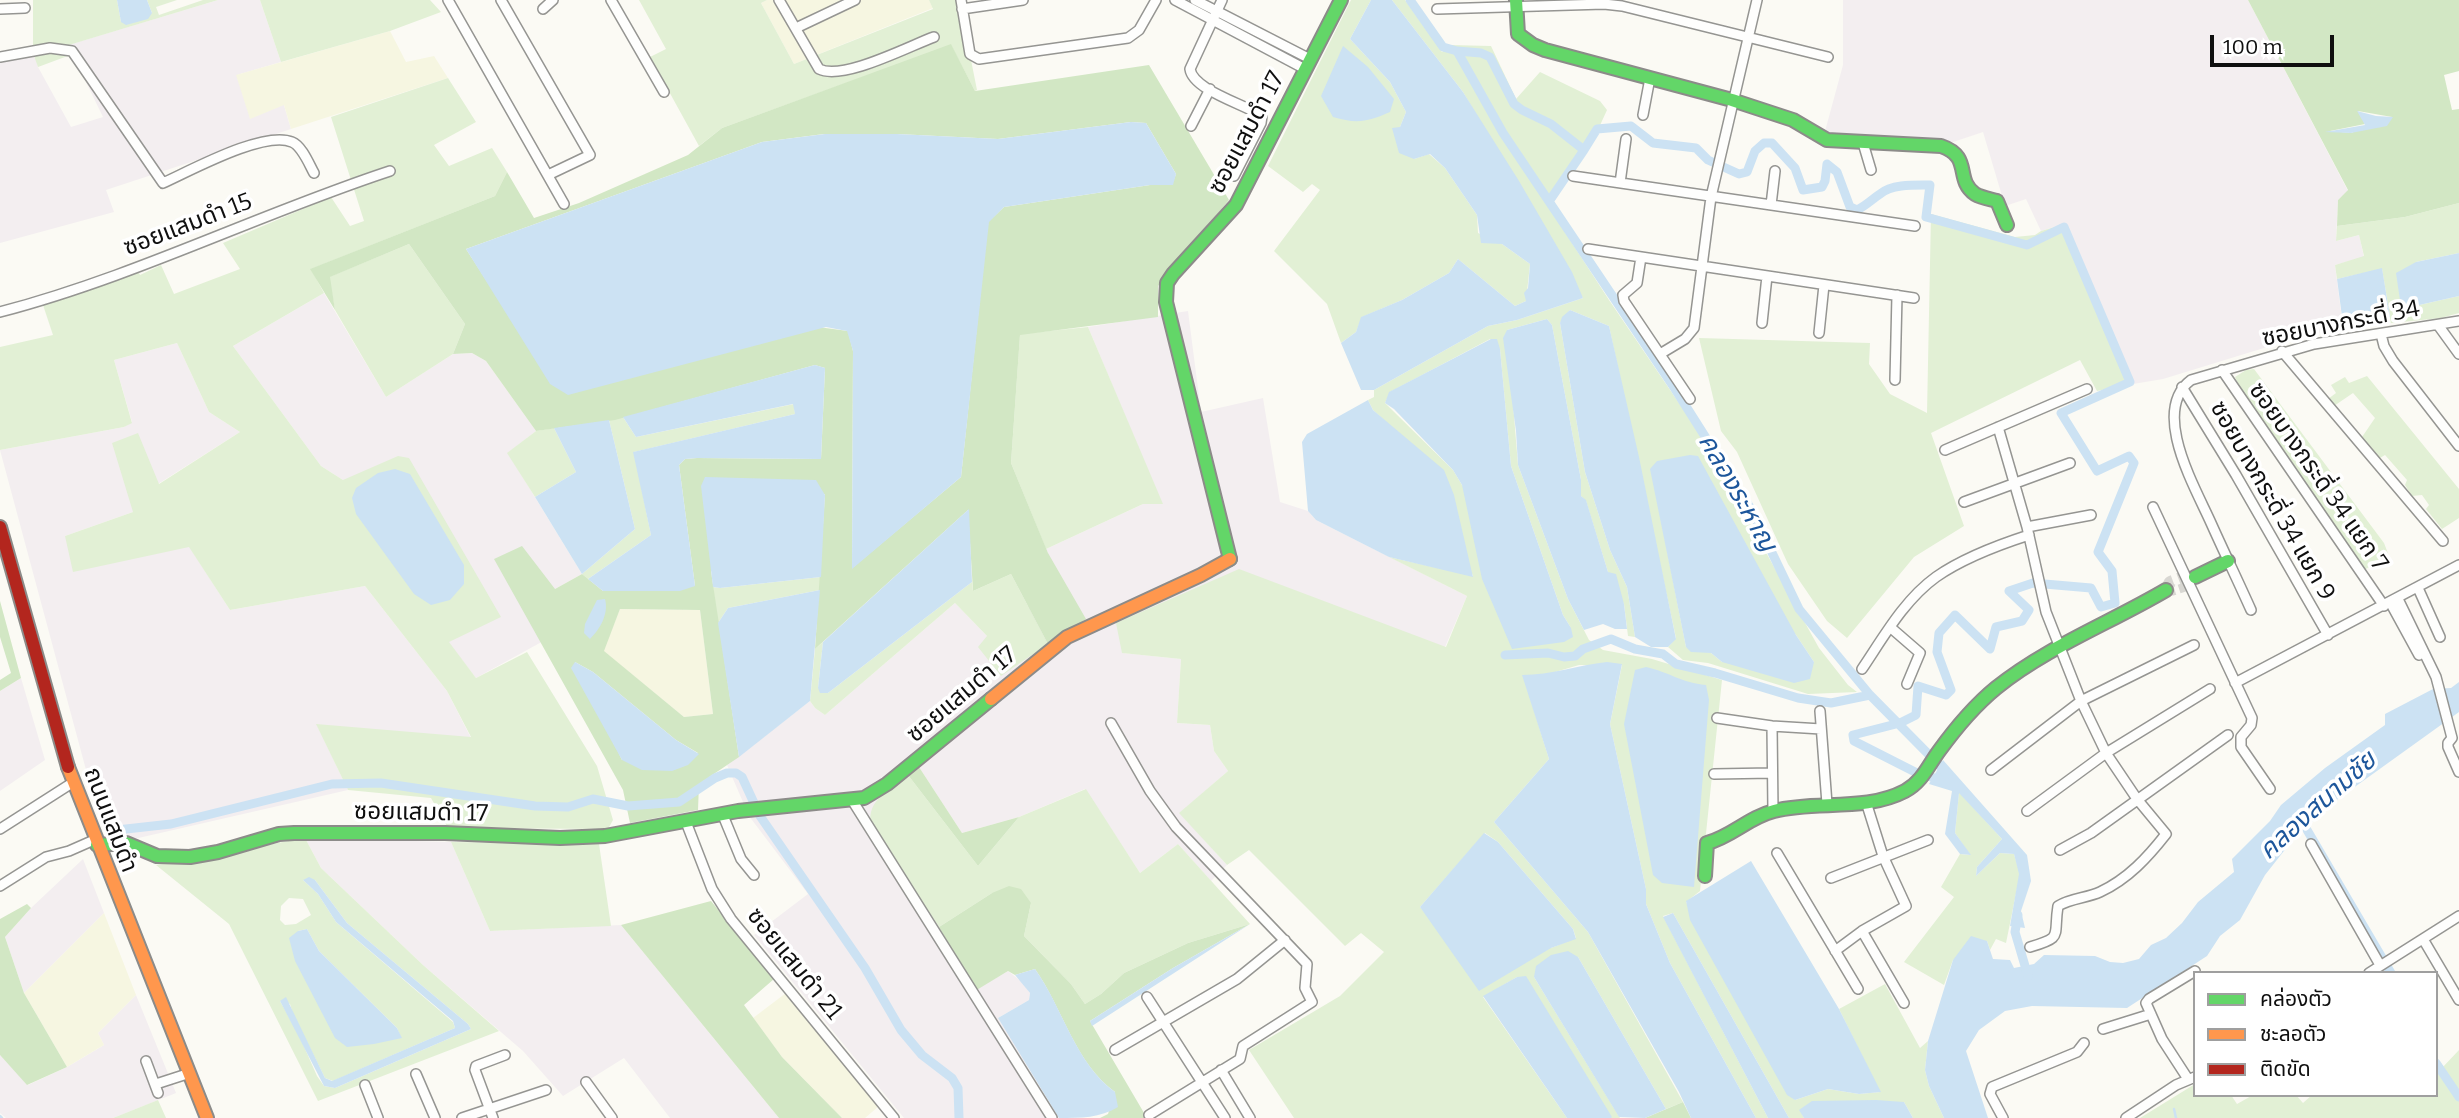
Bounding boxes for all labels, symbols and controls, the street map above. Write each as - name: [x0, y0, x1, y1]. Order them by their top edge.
- scale bar: [2214, 21, 2338, 65]
- text: 100 m: [2223, 34, 2283, 60]
- street label: ซอยแสมดำ 17: [1203, 67, 1291, 199]
- street label: ซอยแสมดำ 15: [120, 187, 256, 263]
- street label: ซอยบางกระดี่ 34: [2260, 295, 2422, 353]
- street label: ซอยบางกระดี่ 34 แยก 7: [2242, 377, 2394, 577]
- street label: ซอยบางกระดี่ 34 แยก 9: [2203, 396, 2341, 606]
- water label: คลองระหาญ: [1691, 429, 1783, 557]
- street label: ซอยแสมดำ 17: [901, 641, 1023, 749]
- water label: คลองสนามชัย: [2253, 745, 2383, 867]
- street label: ถนนแสมดำ: [77, 763, 143, 877]
- street label: ซอยแสมดำ 17: [354, 797, 488, 829]
- street label: ซอยแสมดำ 21: [740, 902, 848, 1026]
- legend: [2193, 971, 2438, 1097]
- text: คล่องตัว: [2260, 986, 2332, 1012]
- text: ชะลอตัว: [2260, 1021, 2326, 1047]
- text: ติดขัด: [2260, 1056, 2311, 1082]

